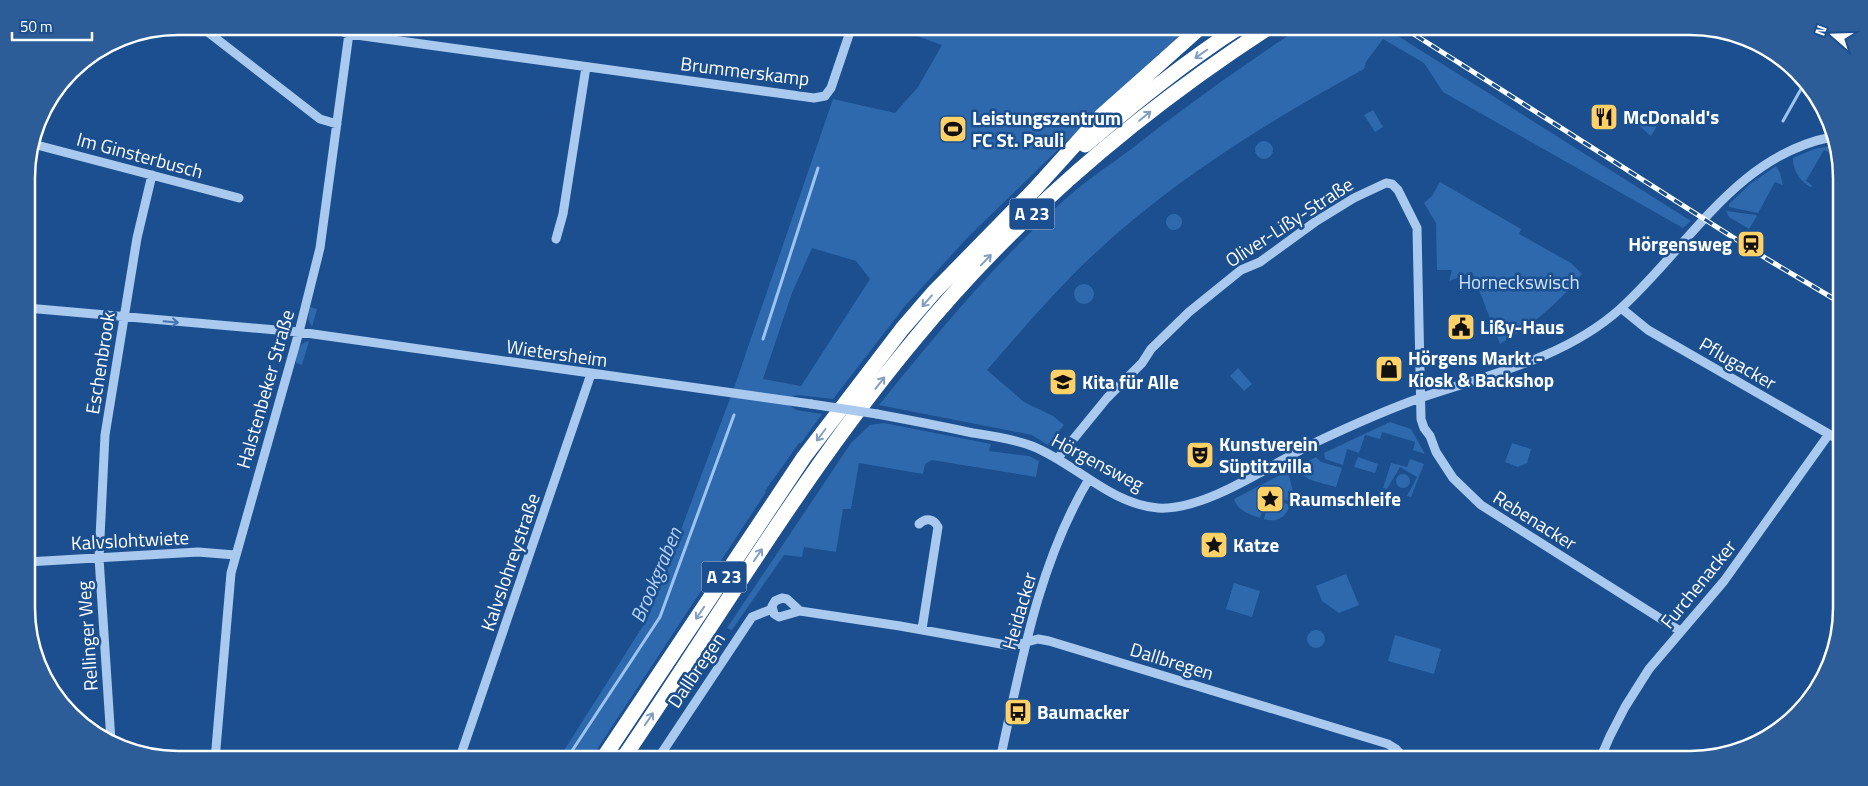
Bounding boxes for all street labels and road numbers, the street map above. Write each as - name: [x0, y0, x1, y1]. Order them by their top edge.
- street label: Brummerskamp: [679, 48, 811, 93]
- street label: Im Ginsterbusch: [74, 124, 207, 185]
- street label: Oliver-Lißy-Straße: [1219, 169, 1359, 274]
- road number: A 23: [1010, 198, 1054, 230]
- street label: Halstenbeker Straße: [228, 306, 301, 472]
- street label: Eschenbrook: [77, 310, 122, 416]
- street label: Pflugacker: [1694, 329, 1783, 396]
- street label: Wietersheim: [505, 331, 610, 374]
- street label: Hörgensweg: [1047, 425, 1150, 498]
- street label: Rebenacker: [1488, 482, 1583, 557]
- street label: Kalvslohreystraße: [472, 489, 547, 635]
- street label: Kalvslohtwiete: [70, 522, 190, 557]
- street label: Furchenacker: [1653, 533, 1743, 634]
- road number: A 23: [702, 562, 746, 592]
- street label: Heidacker: [994, 568, 1044, 653]
- street label: Rellinger Weg: [68, 580, 105, 692]
- street label: Dallbregen: [659, 626, 732, 714]
- street label: Dallbregen: [1127, 634, 1218, 687]

